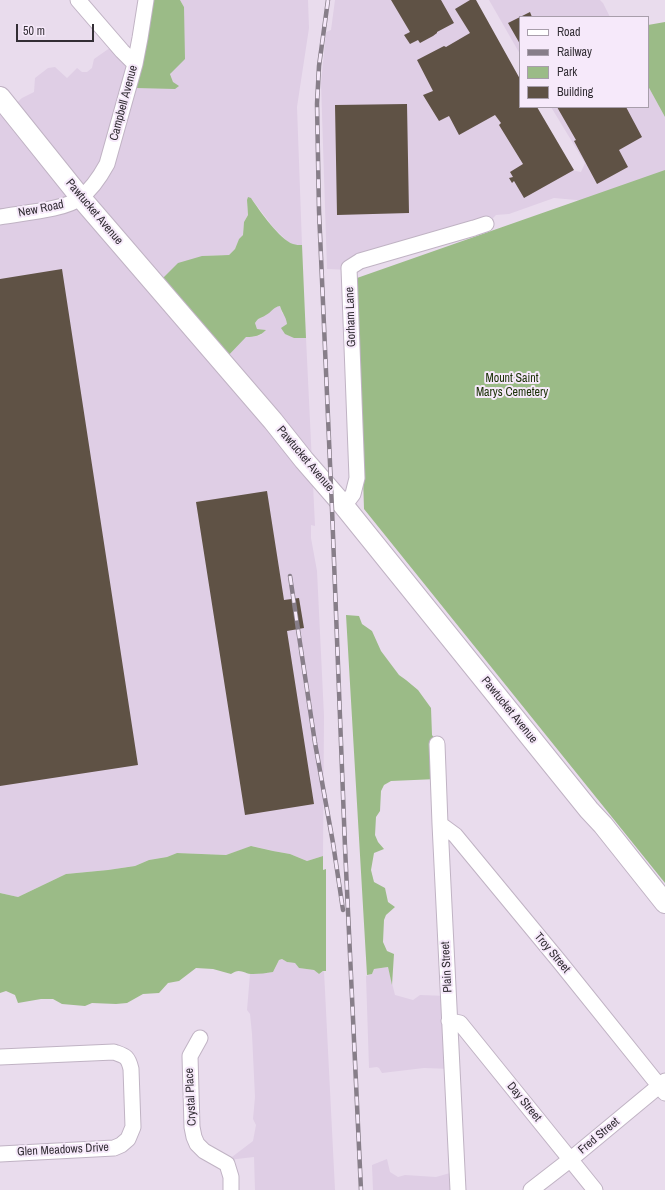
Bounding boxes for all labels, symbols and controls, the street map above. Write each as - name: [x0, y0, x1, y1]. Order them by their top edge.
- scale bar: [18, 16, 96, 42]
- legend: [519, 16, 649, 108]
- text: 50 m: [23, 23, 45, 39]
- text: Road: [557, 24, 581, 40]
- text: Railway: [557, 44, 592, 60]
- street label: Campbell Avenue: [107, 64, 141, 142]
- text: Park: [557, 64, 577, 80]
- text: Building: [557, 84, 593, 100]
- street label: Pawtucket Avenue: [62, 176, 126, 248]
- street label: New Road: [17, 198, 65, 220]
- street label: Gorham Lane: [343, 287, 359, 347]
- park label: Mount Saint Marys Cemetery: [476, 372, 548, 400]
- street label: Pawtucket Avenue: [273, 423, 337, 495]
- street label: Pawtucket Avenue: [478, 674, 540, 746]
- street label: Troy Street: [531, 930, 573, 976]
- street label: Plain Street: [438, 941, 456, 993]
- street label: Crystal Place: [182, 1068, 200, 1126]
- street label: Day Street: [504, 1079, 544, 1125]
- street label: Fred Street: [576, 1115, 622, 1157]
- street label: Glen Meadows Drive: [17, 1140, 109, 1160]

